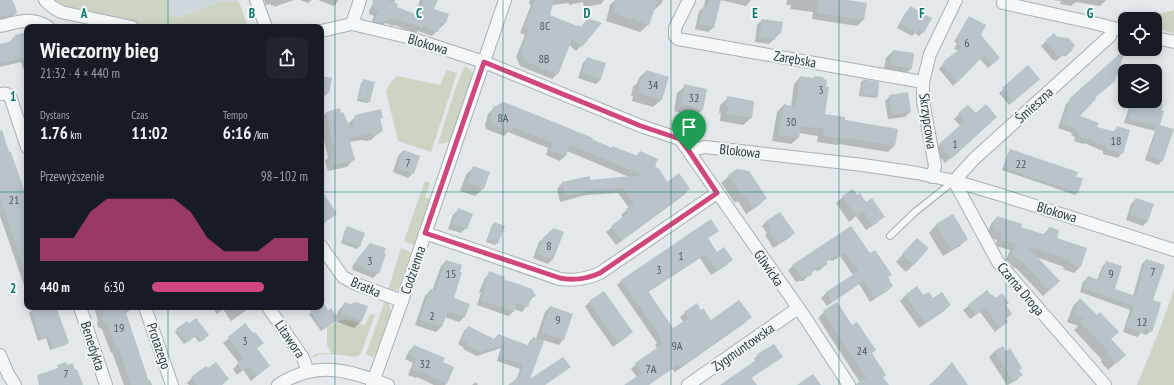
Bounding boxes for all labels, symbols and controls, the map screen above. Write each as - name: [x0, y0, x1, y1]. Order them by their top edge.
- text: A: [80, 5, 88, 22]
- text: B: [249, 5, 255, 22]
- text: C: [416, 5, 422, 22]
- text: D: [584, 5, 591, 22]
- text: E: [752, 5, 758, 22]
- text: F: [919, 5, 925, 22]
- text: G: [1087, 5, 1094, 22]
- map controls: [1118, 12, 1162, 108]
- button: locate: [1118, 12, 1162, 56]
- house number: 8C: [540, 18, 551, 33]
- street label: Blokowa: [406, 29, 450, 59]
- house number: 6: [964, 35, 970, 50]
- text: Wieczorny bieg: [40, 36, 159, 64]
- button: share: [266, 37, 308, 79]
- street label: Zarębska: [772, 46, 818, 72]
- house number: 8B: [538, 51, 550, 66]
- button: layers: [1118, 64, 1162, 108]
- text: 21:32 · 4 × 440 m: [40, 65, 120, 82]
- house number: 34: [648, 77, 659, 92]
- house number: 3: [818, 82, 824, 97]
- street label: Śmieszna: [1011, 83, 1057, 127]
- text: 1: [10, 88, 16, 105]
- house number: 32: [689, 90, 699, 105]
- street label: Skrzypcowa: [915, 92, 941, 150]
- text: Dystans: [40, 108, 69, 122]
- text: Czas: [131, 108, 148, 122]
- text: Tempo: [223, 108, 248, 122]
- house number: 8A: [497, 110, 509, 125]
- pin: [672, 110, 706, 151]
- house number: 30: [786, 114, 796, 129]
- icon: arrive: [678, 116, 700, 138]
- text: 1.76: [40, 122, 68, 144]
- text: 11:02: [131, 122, 168, 144]
- text: 6:16: [223, 122, 251, 144]
- text: km: [68, 128, 82, 142]
- text: /km: [251, 128, 268, 142]
- house number: 18: [1111, 133, 1121, 148]
- house number: 1: [952, 136, 958, 151]
- street label: Blokowa: [719, 140, 761, 162]
- house number: 7: [405, 155, 411, 170]
- house number: 22: [1016, 156, 1026, 171]
- text: Przewyższenie: [40, 168, 104, 185]
- text: 98–102 m: [261, 168, 308, 185]
- house number: 21: [9, 192, 19, 207]
- street label: Blokowa: [1035, 197, 1079, 227]
- house number: 8: [546, 238, 552, 253]
- street label: Codzienna: [396, 243, 430, 297]
- street label: Gliwicka: [750, 246, 788, 290]
- house number: 1: [678, 248, 684, 263]
- house number: 3: [367, 253, 373, 268]
- street label: Czarna Droga: [993, 259, 1049, 319]
- house number: 3: [656, 262, 662, 277]
- house number: 7: [1150, 264, 1156, 279]
- house number: 15: [446, 266, 456, 281]
- house number: 9: [1108, 266, 1114, 281]
- street label: Bratka: [348, 273, 384, 301]
- text: 440 m: [40, 279, 70, 296]
- text: 6:30: [104, 279, 124, 296]
- text: 2: [10, 280, 16, 297]
- house number: 2: [429, 308, 435, 323]
- house number: 9: [555, 312, 561, 327]
- house number: 12: [1137, 314, 1147, 329]
- street label: Litawora: [271, 317, 309, 361]
- street label: Benedykta: [77, 319, 109, 373]
- street label: Zygmuntowska: [708, 319, 778, 375]
- house number: 19: [114, 320, 124, 335]
- street label: Protazego: [143, 320, 175, 372]
- house number: 3: [242, 333, 248, 348]
- house number: 9A: [671, 338, 683, 353]
- house number: 24: [857, 343, 868, 358]
- house number: 32: [420, 356, 430, 371]
- house number: 7A: [646, 361, 657, 376]
- house number: 7: [63, 366, 69, 381]

